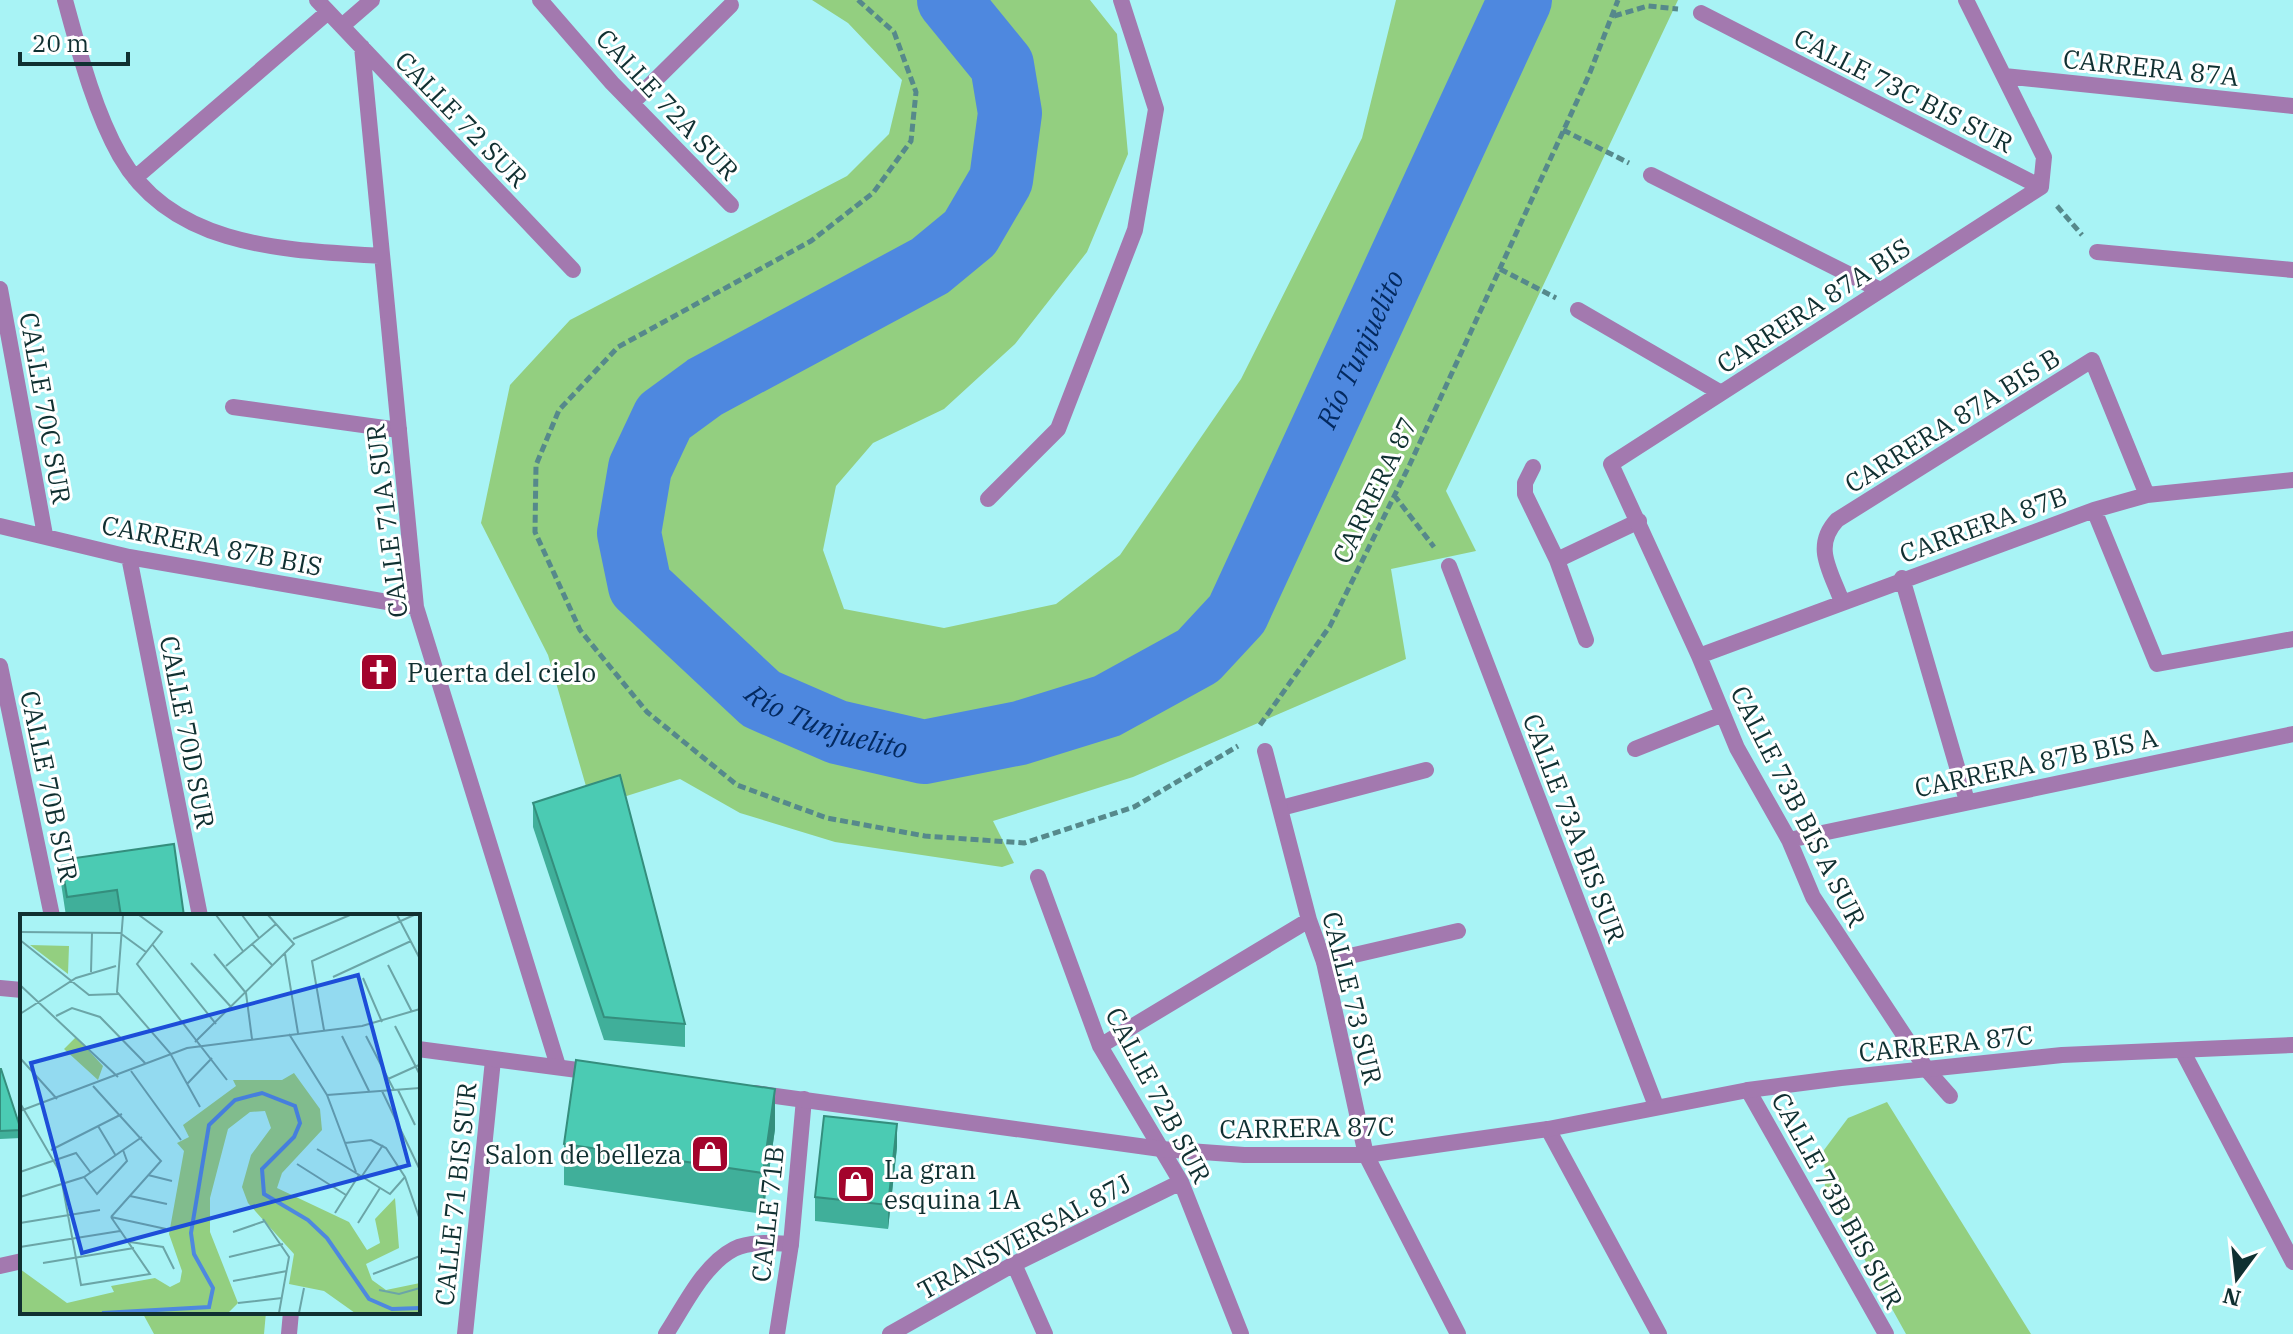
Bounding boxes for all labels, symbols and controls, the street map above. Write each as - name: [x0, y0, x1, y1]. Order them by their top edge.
- scale bar: [20, 16, 128, 66]
- street label: CALLE 73C BIS SUR: [1789, 20, 2020, 160]
- street label: CALLE 72A SUR: [589, 21, 747, 187]
- text: 20 m: [32, 27, 89, 59]
- street label: CARRERA 87A: [2061, 41, 2241, 93]
- street label: CALLE 72 SUR: [388, 44, 536, 195]
- street label: CARRERA 87A BIS: [1710, 230, 1916, 380]
- water label: Río Tunjuelito: [1307, 264, 1412, 434]
- street label: CALLE 70C SUR: [12, 310, 80, 507]
- street label: CARRERA 87A BIS B: [1838, 340, 2066, 500]
- street label: CARRERA 87: [1324, 411, 1424, 569]
- street label: CALLE 71A SUR: [357, 422, 415, 620]
- street label: CARRERA 87B: [1894, 478, 2072, 570]
- street label: CARRERA 87B BIS: [99, 507, 325, 583]
- street label: CALLE 70D SUR: [153, 633, 223, 832]
- church icon: Puerta del cielo: [358, 651, 400, 693]
- place label: Puerta del cielo: [407, 655, 596, 689]
- water label: Río Tunjuelito: [737, 675, 912, 766]
- street label: CALLE 73B BIS A SUR: [1723, 680, 1875, 933]
- street label: CALLE 70B SUR: [13, 687, 87, 885]
- street label: CALLE 73A BIS SUR: [1516, 709, 1635, 948]
- street label: CARRERA 87B BIS A: [1911, 720, 2161, 804]
- street label: CALLE 73 SUR: [1315, 908, 1391, 1088]
- inset map: [20, 914, 420, 1314]
- street label: CALLE 72B SUR: [1098, 1001, 1220, 1189]
- street label: CARRERA 87C: [1857, 1017, 2035, 1069]
- street label: CALLE 71 BIS SUR: [426, 1080, 484, 1308]
- street label: CALLE 73B BIS SUR: [1764, 1086, 1912, 1315]
- street label: CARRERA 87C: [1219, 1108, 1395, 1146]
- shop icon: Salon de belleza: [689, 1133, 731, 1175]
- place label: Salon de belleza: [485, 1137, 682, 1171]
- street label: CALLE 71B: [743, 1144, 791, 1284]
- place label: La gran esquina 1A: [884, 1152, 1021, 1216]
- shop icon: La gran esquina 1A: [835, 1163, 877, 1205]
- street label: TRANSVERSAL 87J: [912, 1165, 1136, 1307]
- north arrow: [2197, 1238, 2277, 1318]
- text: N: [2220, 1282, 2244, 1314]

